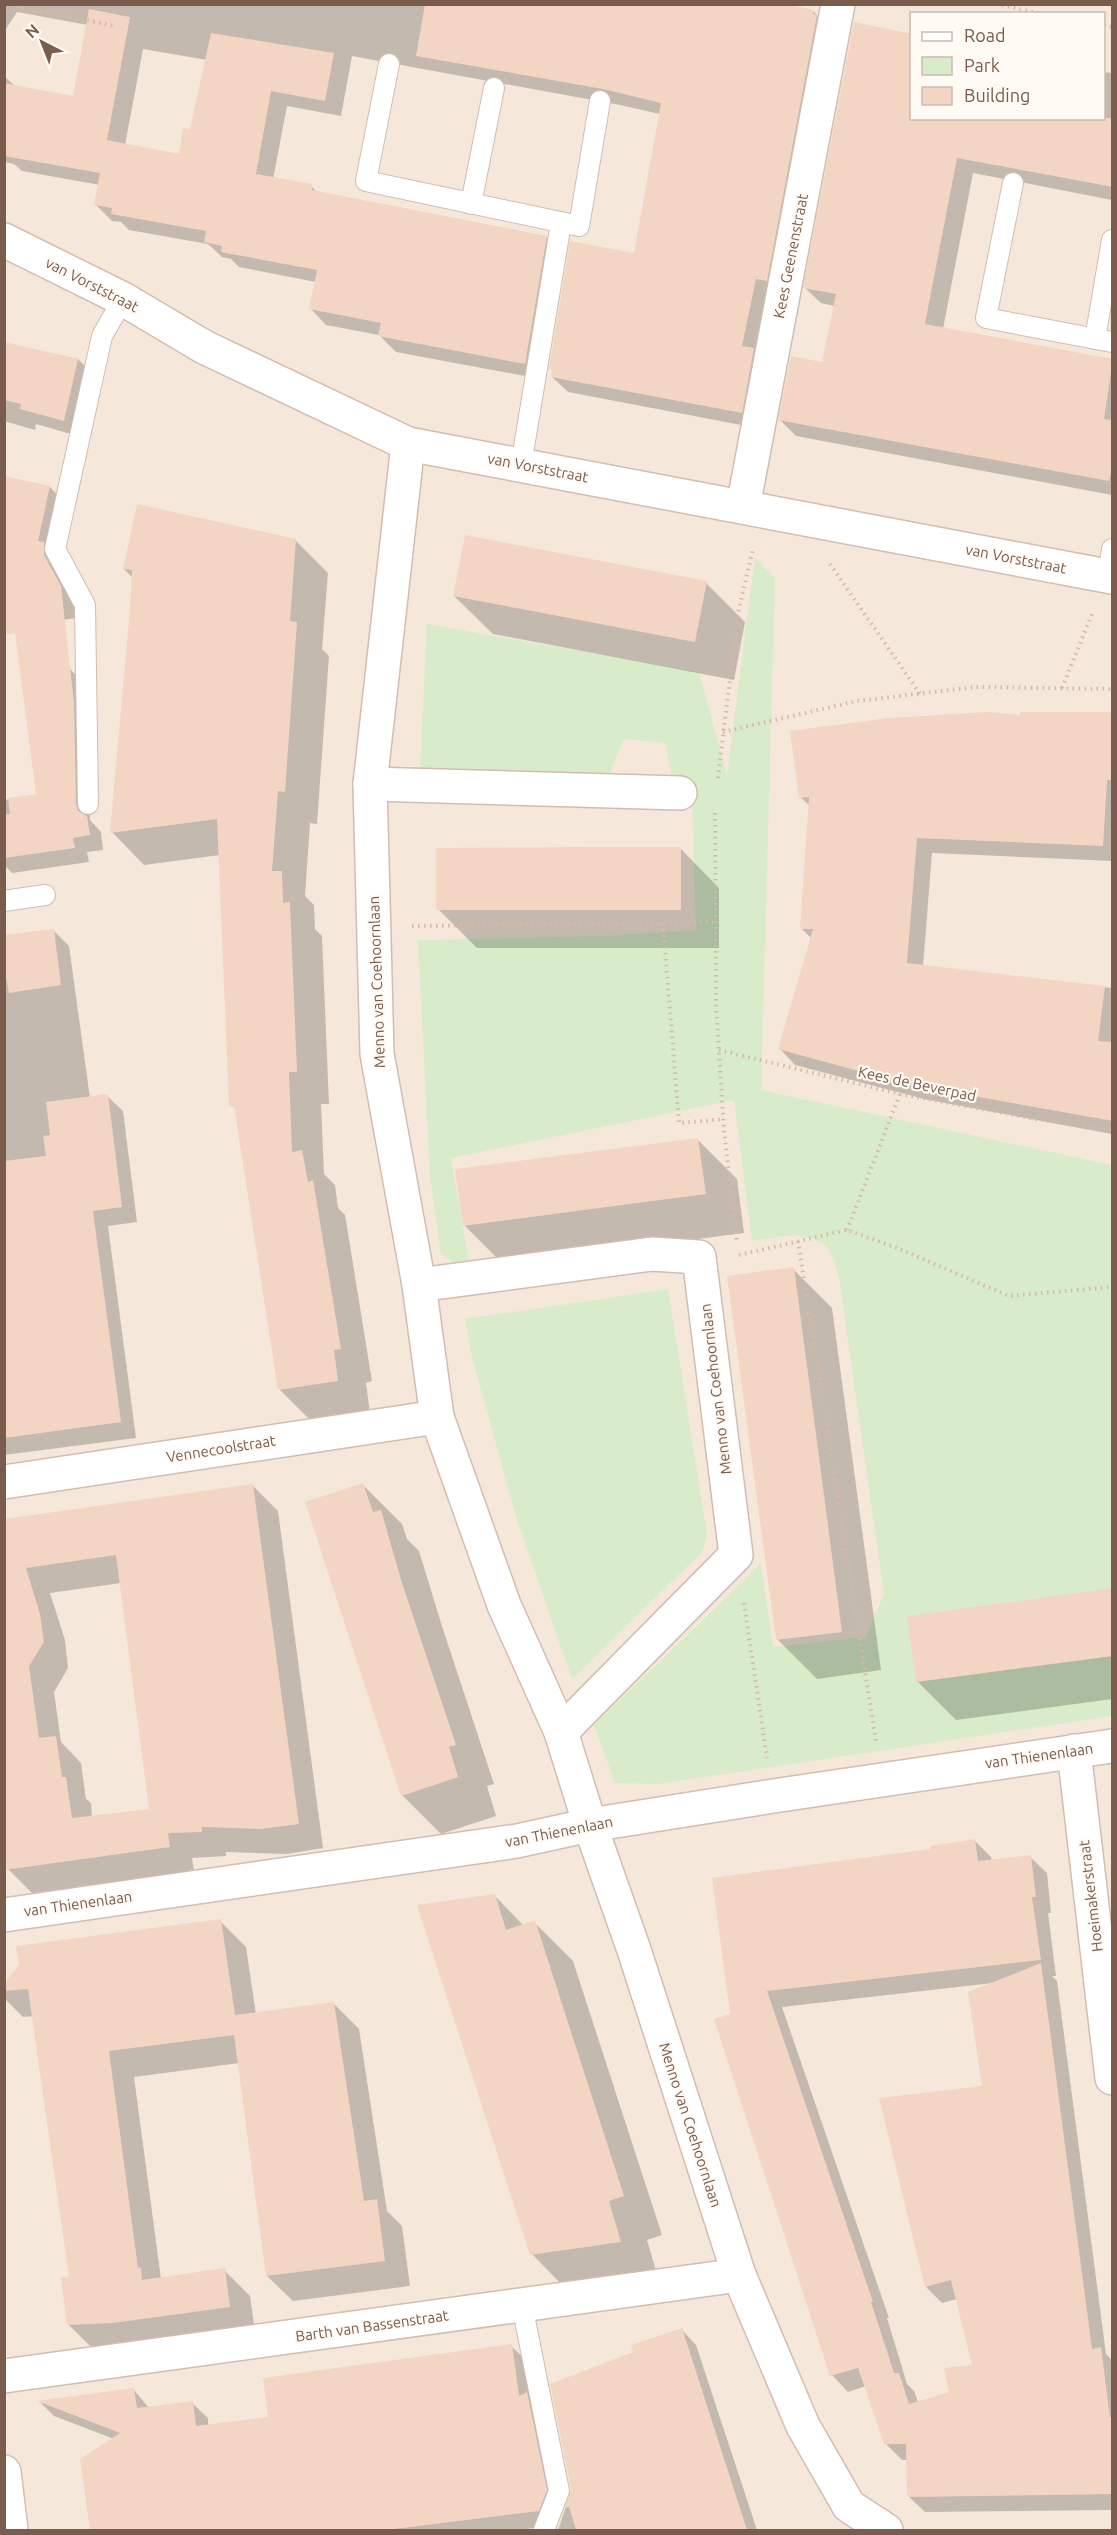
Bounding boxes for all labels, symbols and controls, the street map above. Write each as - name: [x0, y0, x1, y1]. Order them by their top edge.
- north arrow: [12, 12, 72, 72]
- legend: [910, 12, 1105, 120]
- text: N: [22, 20, 42, 42]
- text: Road: [964, 25, 1006, 45]
- text: Park: [964, 55, 1000, 75]
- text: Building: [964, 85, 1030, 105]
- street label: Kees Geenenstraat: [770, 192, 811, 320]
- street label: van Vorststraat: [43, 254, 142, 315]
- street label: van Vorststraat: [486, 449, 590, 486]
- street label: van Vorststraat: [964, 540, 1068, 577]
- street label: Menno van Coehoornlaan: [365, 896, 388, 1068]
- street label: Kees de Beverpad: [857, 1063, 978, 1104]
- street label: Menno van Coehoornlaan: [697, 1303, 734, 1476]
- street label: Vennecoolstraat: [165, 1431, 277, 1466]
- street label: van Thienenlaan: [984, 1739, 1094, 1772]
- street label: van Thienenlaan: [504, 1813, 614, 1850]
- street label: Hoeimakerstraat: [1075, 1839, 1106, 1953]
- street label: van Thienenlaan: [23, 1887, 133, 1920]
- street label: Menno van Coehoornlaan: [656, 2040, 725, 2209]
- street label: Barth van Bassenstraat: [294, 2306, 450, 2345]

